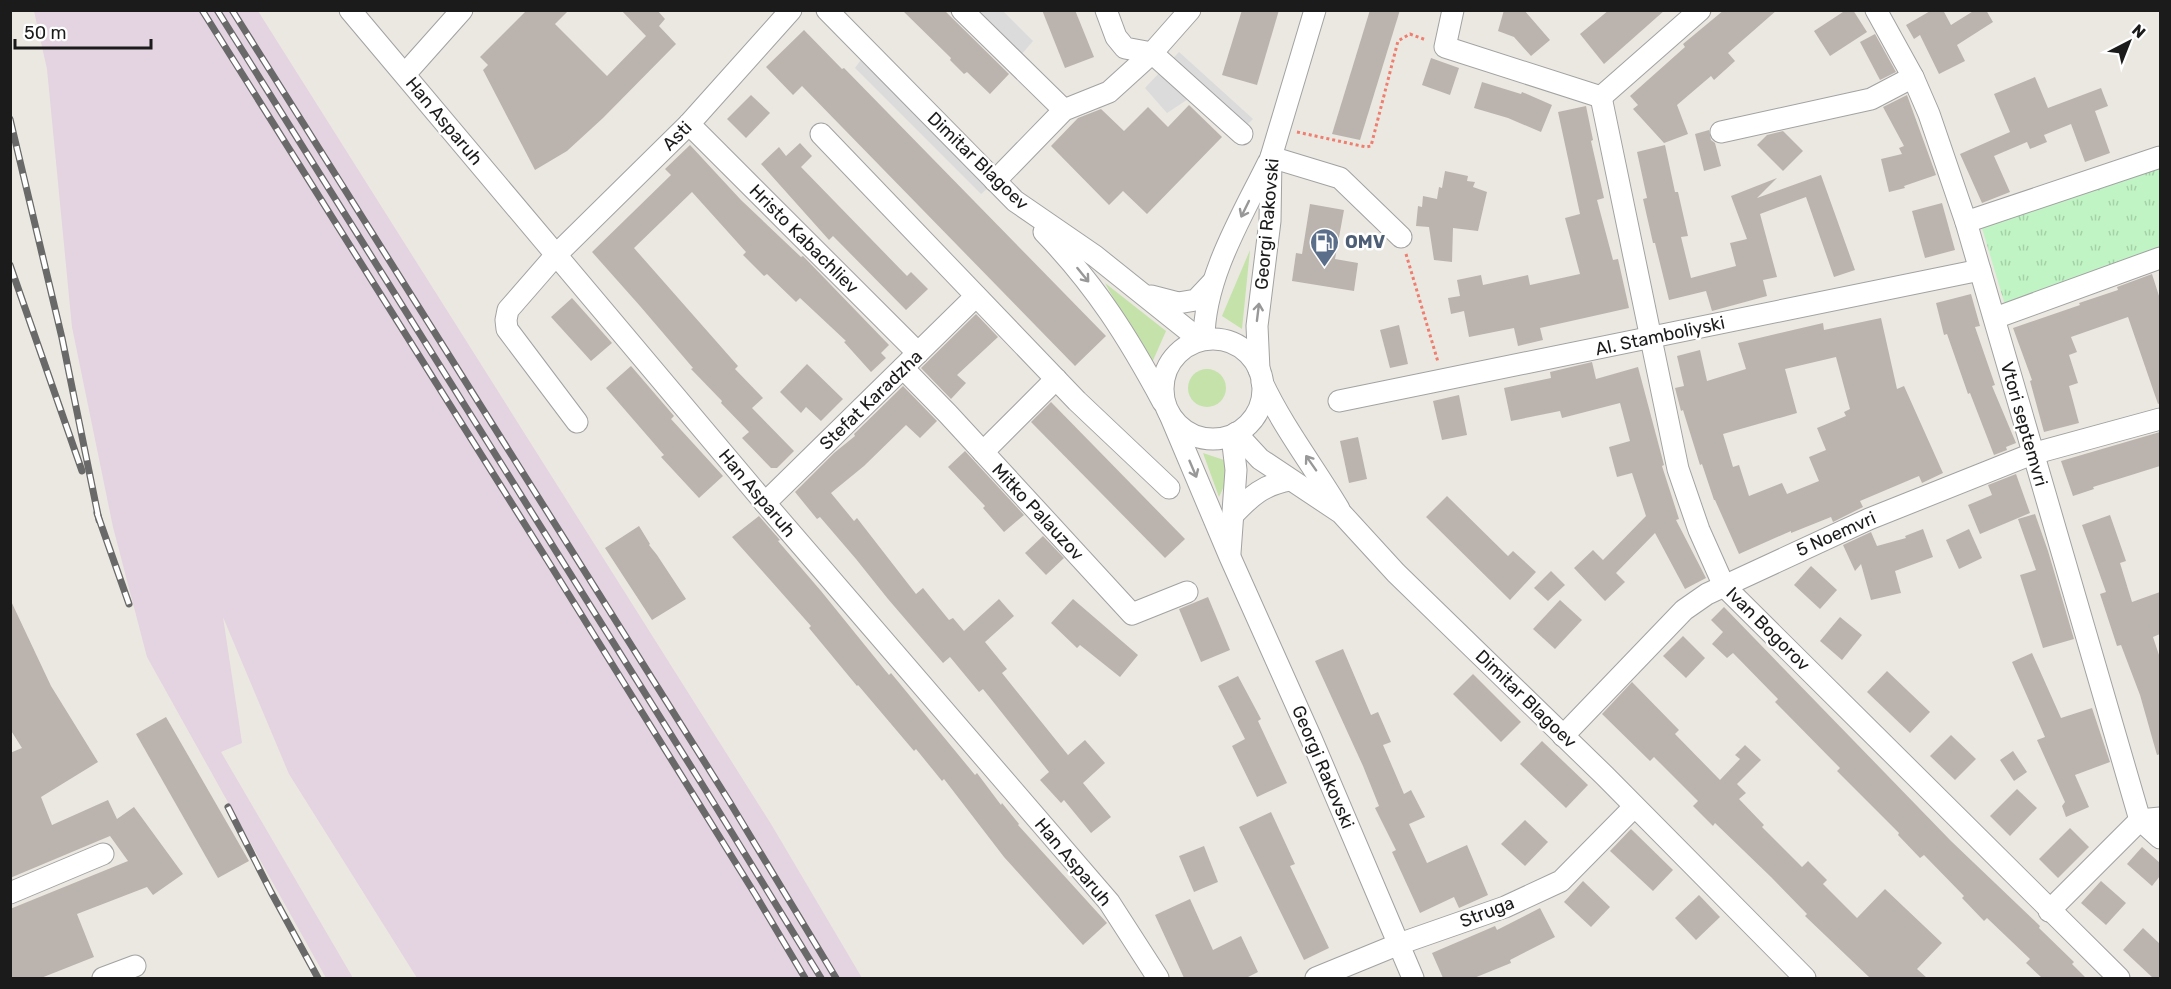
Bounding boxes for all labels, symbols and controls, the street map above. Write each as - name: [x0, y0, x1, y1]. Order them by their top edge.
- scale bar: [15, 12, 152, 50]
- north arrow: [2099, 12, 2159, 72]
- text: N: [2128, 20, 2149, 42]
- text: 50 m: [24, 22, 67, 44]
- street label: Han Asparuh: [401, 72, 487, 170]
- street label: Dimitar Blagoev: [923, 107, 1033, 215]
- street label: Asti: [658, 117, 696, 155]
- street label: Georgi Rakovski: [1250, 157, 1284, 291]
- street label: Hristo Kabachliev: [745, 180, 863, 298]
- one-way arrow: [1239, 200, 1250, 218]
- fuel station icon: OMV: [1308, 226, 1340, 268]
- place label: OMV: [1345, 231, 1386, 253]
- one-way arrow: [1077, 267, 1090, 283]
- one-way arrow: [1253, 303, 1264, 323]
- street label: Al. Stamboliyski: [1593, 312, 1727, 360]
- street label: Stefat Karadzha: [815, 345, 927, 455]
- street label: Vtori septemvri: [1996, 359, 2052, 489]
- street label: Han Asparuh: [714, 444, 800, 542]
- one-way arrow: [1305, 455, 1317, 471]
- street label: Mitko Palauzov: [987, 459, 1089, 565]
- one-way arrow: [1188, 459, 1199, 477]
- street label: 5 Noemvri: [1793, 507, 1879, 561]
- street label: Ivan Bogorov: [1721, 582, 1815, 676]
- street label: Dimitar Blagoev: [1471, 645, 1581, 753]
- street label: Georgi Rakovski: [1287, 702, 1359, 832]
- street label: Han Asparuh: [1030, 813, 1116, 911]
- street label: Struga: [1457, 892, 1517, 932]

